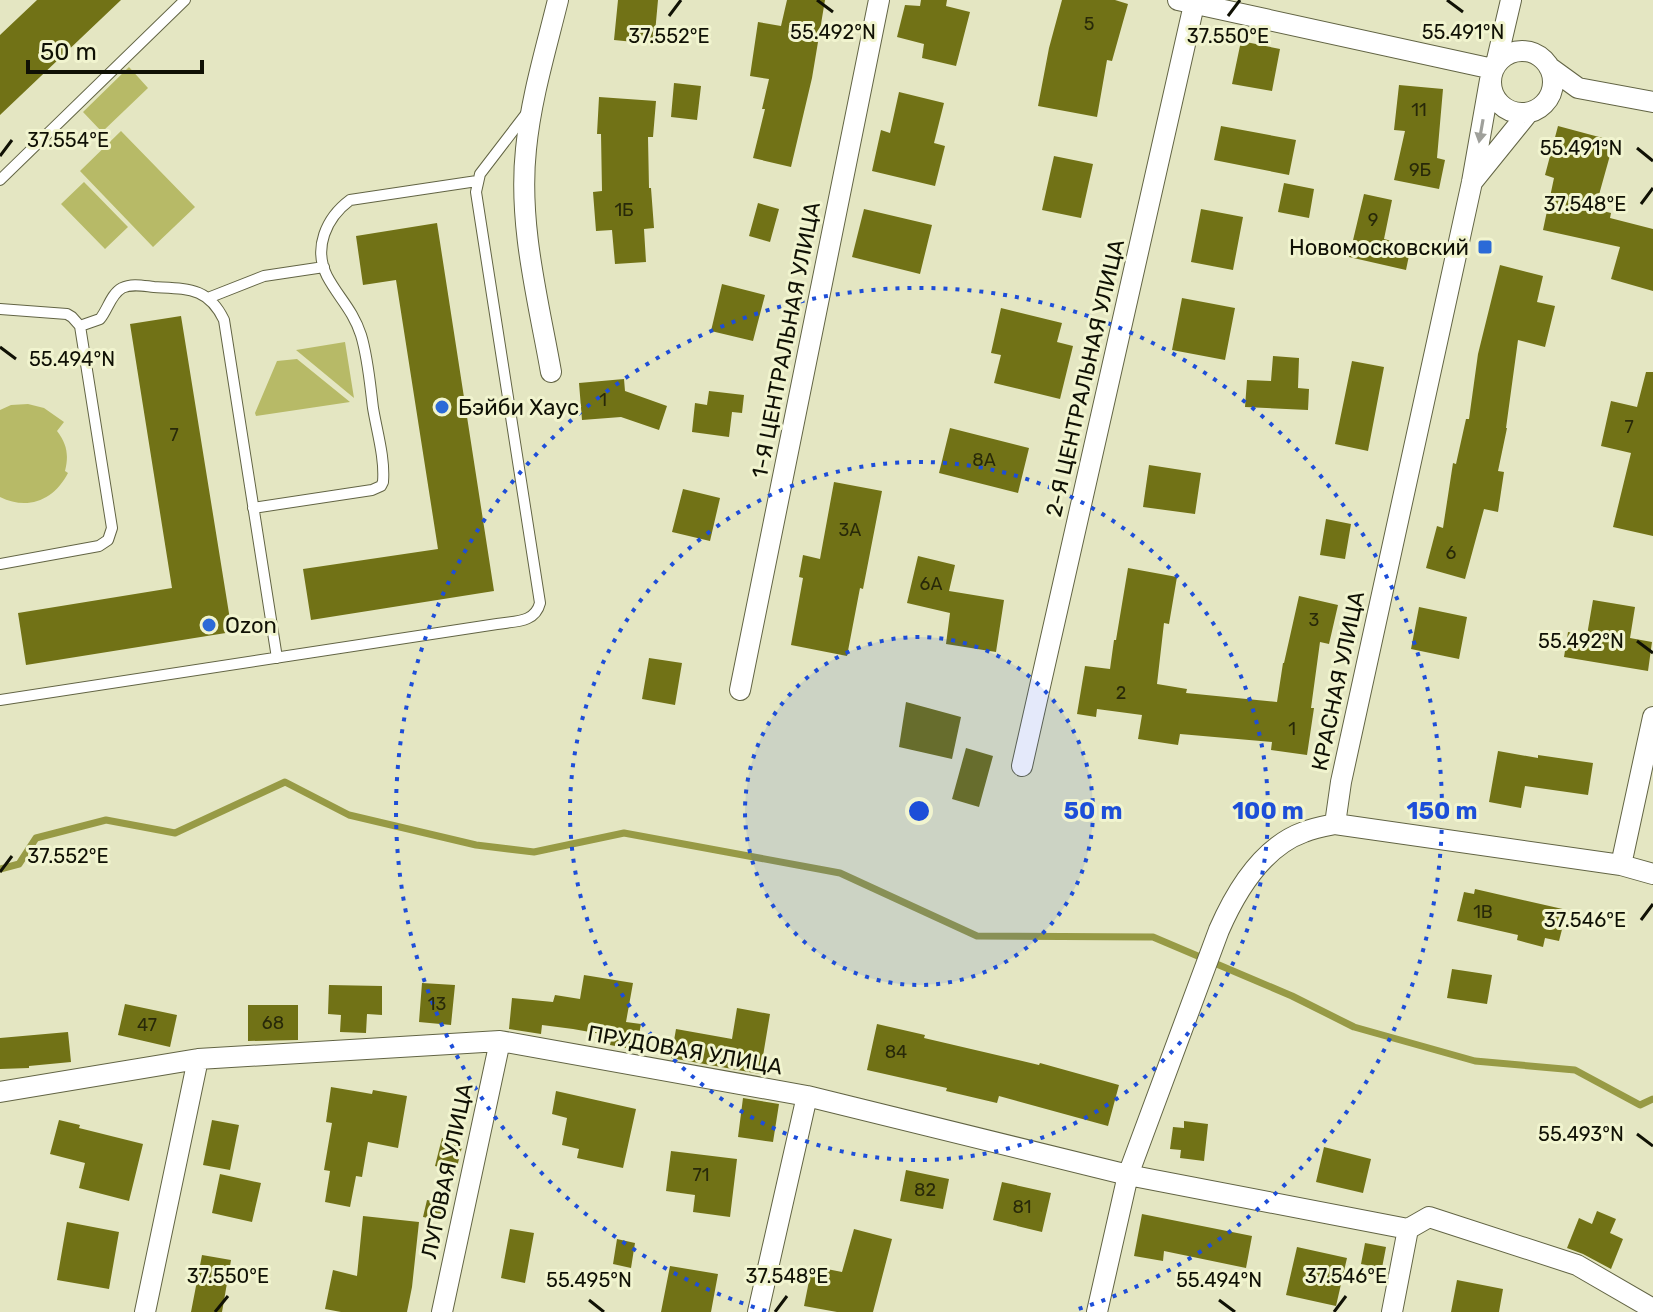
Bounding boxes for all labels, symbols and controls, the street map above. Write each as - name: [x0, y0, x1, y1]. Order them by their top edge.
- house number: 5: [1084, 13, 1094, 35]
- text: 55.492°N: [790, 20, 876, 44]
- text: 55.491°N: [1422, 20, 1504, 44]
- scale bar: [28, 24, 202, 74]
- text: 37.552°E: [628, 24, 710, 48]
- text: 37.550°E: [1187, 24, 1269, 48]
- text: 50 m: [40, 38, 97, 66]
- house number: 11: [1411, 99, 1427, 121]
- one-way arrow: [1475, 119, 1487, 144]
- text: 37.554°E: [27, 128, 109, 152]
- text: 55.491°N: [1540, 136, 1622, 160]
- house number: 9Б: [1409, 159, 1431, 181]
- text: 37.548°E: [1544, 192, 1626, 216]
- house number: 1Б: [614, 199, 634, 221]
- street label: 1-Я ЦЕНТРАЛЬНАЯ УЛИЦА: [746, 199, 826, 480]
- house number: 9: [1368, 209, 1378, 231]
- place label: Новомосковский: [1289, 234, 1469, 261]
- street label: 2-Я ЦЕНТРАЛЬНАЯ УЛИЦА: [1040, 236, 1130, 519]
- marker: Новомосковский: [1476, 238, 1494, 256]
- text: 55.494°N: [29, 347, 115, 371]
- house number: 1: [599, 389, 607, 411]
- place label: Бэйби Хаус: [458, 394, 579, 421]
- marker: Бэйби Хаус: [433, 398, 451, 416]
- house number: 7: [1624, 416, 1634, 438]
- house number: 7: [169, 424, 179, 446]
- house number: 8А: [972, 449, 996, 471]
- house number: 3А: [839, 519, 861, 541]
- house number: 6: [1446, 542, 1457, 564]
- house number: 6А: [920, 573, 942, 595]
- street label: КРАСНАЯ УЛИЦА: [1306, 588, 1370, 773]
- house number: 3: [1309, 609, 1319, 631]
- place label: Ozon: [225, 612, 277, 639]
- marker: Ozon: [200, 616, 218, 634]
- text: 55.492°N: [1538, 629, 1624, 653]
- house number: 2: [1116, 682, 1126, 704]
- house number: 1: [1288, 718, 1296, 740]
- centre of rings: [905, 797, 933, 825]
- text: 50 m: [1064, 797, 1122, 825]
- text: 100 m: [1232, 797, 1304, 825]
- text: 150 m: [1407, 797, 1477, 825]
- text: 37.552°E: [27, 844, 109, 868]
- house number: 1В: [1473, 901, 1493, 923]
- text: 37.546°E: [1544, 908, 1626, 932]
- house number: 13: [428, 993, 446, 1015]
- house number: 68: [262, 1012, 284, 1034]
- house number: 47: [137, 1014, 157, 1036]
- street label: ПРУДОВАЯ УЛИЦА: [585, 1020, 785, 1080]
- house number: 84: [885, 1041, 907, 1063]
- street label: ЛУГОВАЯ УЛИЦА: [415, 1080, 479, 1261]
- text: 55.493°N: [1538, 1122, 1624, 1146]
- house number: 71: [693, 1164, 709, 1186]
- house number: 82: [914, 1179, 936, 1201]
- house number: 81: [1012, 1196, 1032, 1218]
- text: 37.550°E: [187, 1264, 269, 1288]
- text: 37.548°E: [746, 1264, 828, 1288]
- text: 37.546°E: [1305, 1264, 1387, 1288]
- text: 55.495°N: [546, 1268, 632, 1292]
- text: 55.494°N: [1176, 1268, 1262, 1292]

